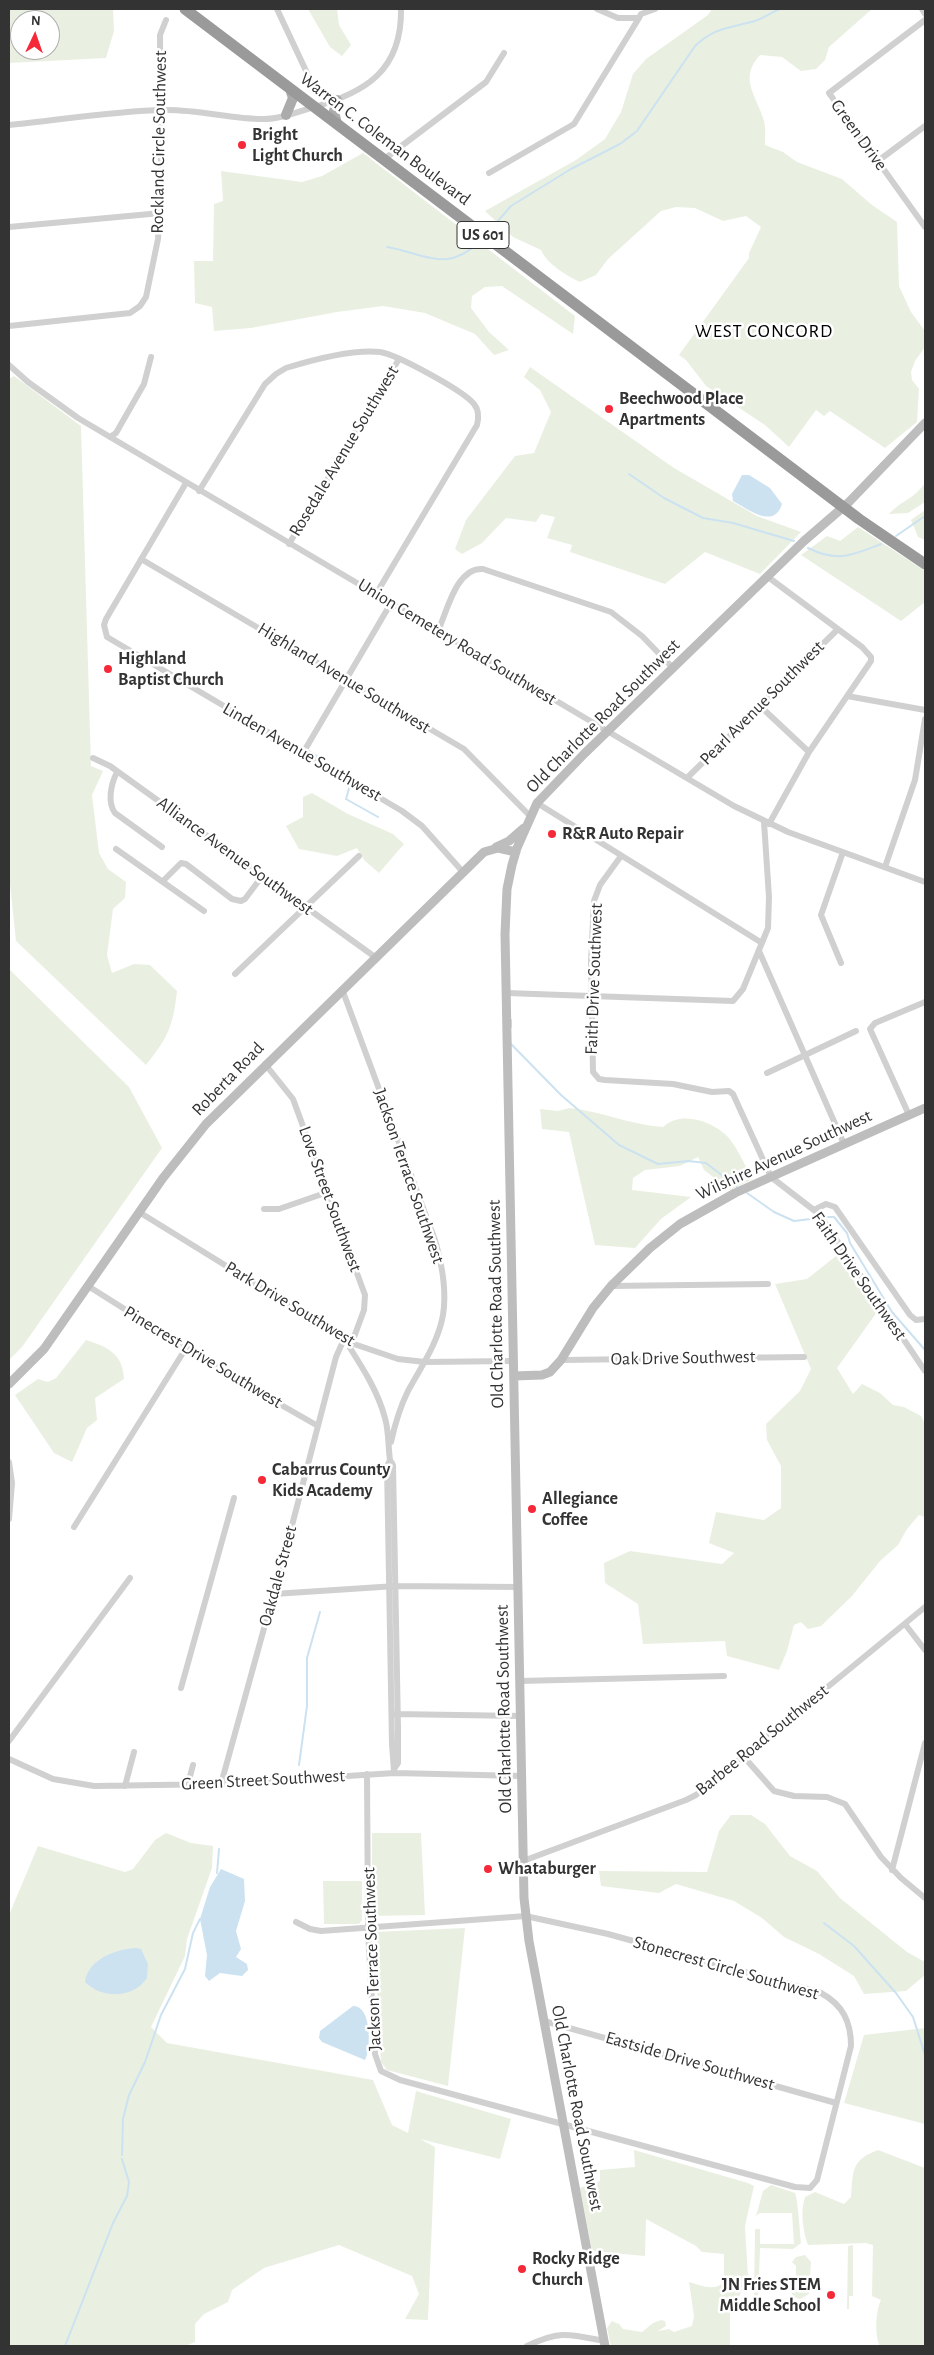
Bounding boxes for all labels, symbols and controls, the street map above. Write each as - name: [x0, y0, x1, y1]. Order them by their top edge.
- north arrow: [10, 10, 60, 60]
- text: N: [30, 14, 41, 28]
- street label: Rockland Circle Southwest: [147, 50, 171, 234]
- street label: Warren C. Coleman Boulevard: [295, 68, 475, 210]
- street label: Green Drive: [826, 95, 892, 175]
- place label: Bright Light Church: [252, 124, 343, 166]
- marker: Bright Light Church: [236, 139, 248, 151]
- road number: US 601: [457, 222, 509, 248]
- district label: WEST CONCORD: [693, 320, 835, 342]
- street label: Rosedale Avenue Southwest: [284, 362, 404, 540]
- place label: Beechwood Place Apartments: [619, 388, 744, 430]
- marker: Beechwood Place Apartments: [603, 403, 615, 415]
- street label: Union Cemetery Road Southwest: [354, 574, 560, 710]
- street label: Highland Avenue Southwest: [254, 618, 434, 738]
- street label: Old Charlotte Road Southwest: [522, 635, 684, 797]
- street label: Pearl Avenue Southwest: [695, 636, 829, 770]
- place label: Highland Baptist Church: [118, 648, 224, 691]
- marker: Highland Baptist Church: [102, 663, 114, 675]
- street label: Linden Avenue Southwest: [219, 698, 385, 806]
- street label: Alliance Avenue Southwest: [153, 792, 317, 920]
- place label: R&R Auto Repair: [562, 823, 684, 845]
- marker: R&R Auto Repair: [546, 828, 558, 840]
- street label: Faith Drive Southwest: [581, 903, 607, 1055]
- street label: Roberta Road: [187, 1038, 269, 1120]
- street label: Jackson Terrace Southwest: [369, 1086, 449, 1266]
- street label: Wilshire Avenue Southwest: [693, 1105, 875, 1205]
- street label: Love Street Southwest: [294, 1123, 366, 1275]
- street label: Old Charlotte Road Southwest: [483, 1199, 509, 1409]
- street label: Faith Drive Southwest: [807, 1208, 911, 1344]
- street label: Park Drive Southwest: [221, 1257, 359, 1351]
- street label: Pinecrest Drive Southwest: [120, 1301, 286, 1413]
- street label: Oak Drive Southwest: [610, 1346, 756, 1370]
- place label: Cabarrus County Kids Academy: [272, 1459, 390, 1502]
- marker: Cabarrus County Kids Academy: [256, 1474, 268, 1486]
- place label: Allegiance Coffee: [542, 1488, 618, 1530]
- marker: Allegiance Coffee: [526, 1503, 538, 1515]
- street label: Oakdale Street: [254, 1523, 302, 1629]
- street label: Old Charlotte Road Southwest: [491, 1604, 517, 1814]
- street label: Barbee Road Southwest: [691, 1680, 833, 1800]
- street label: Green Street Southwest: [181, 1765, 345, 1795]
- place label: Whataburger: [498, 1858, 596, 1880]
- marker: Whataburger: [482, 1863, 494, 1875]
- street label: Jackson Terrace Southwest: [358, 1867, 386, 2051]
- street label: Stonecrest Circle Southwest: [631, 1931, 821, 2005]
- street label: Old Charlotte Road Southwest: [546, 2003, 608, 2213]
- street label: Eastside Drive Southwest: [603, 2027, 777, 2095]
- place label: Rocky Ridge Church: [532, 2248, 620, 2290]
- marker: Rocky Ridge Church: [516, 2263, 528, 2275]
- place label: JN Fries STEM Middle School: [719, 2274, 821, 2316]
- marker: JN Fries STEM Middle School: [825, 2289, 837, 2301]

